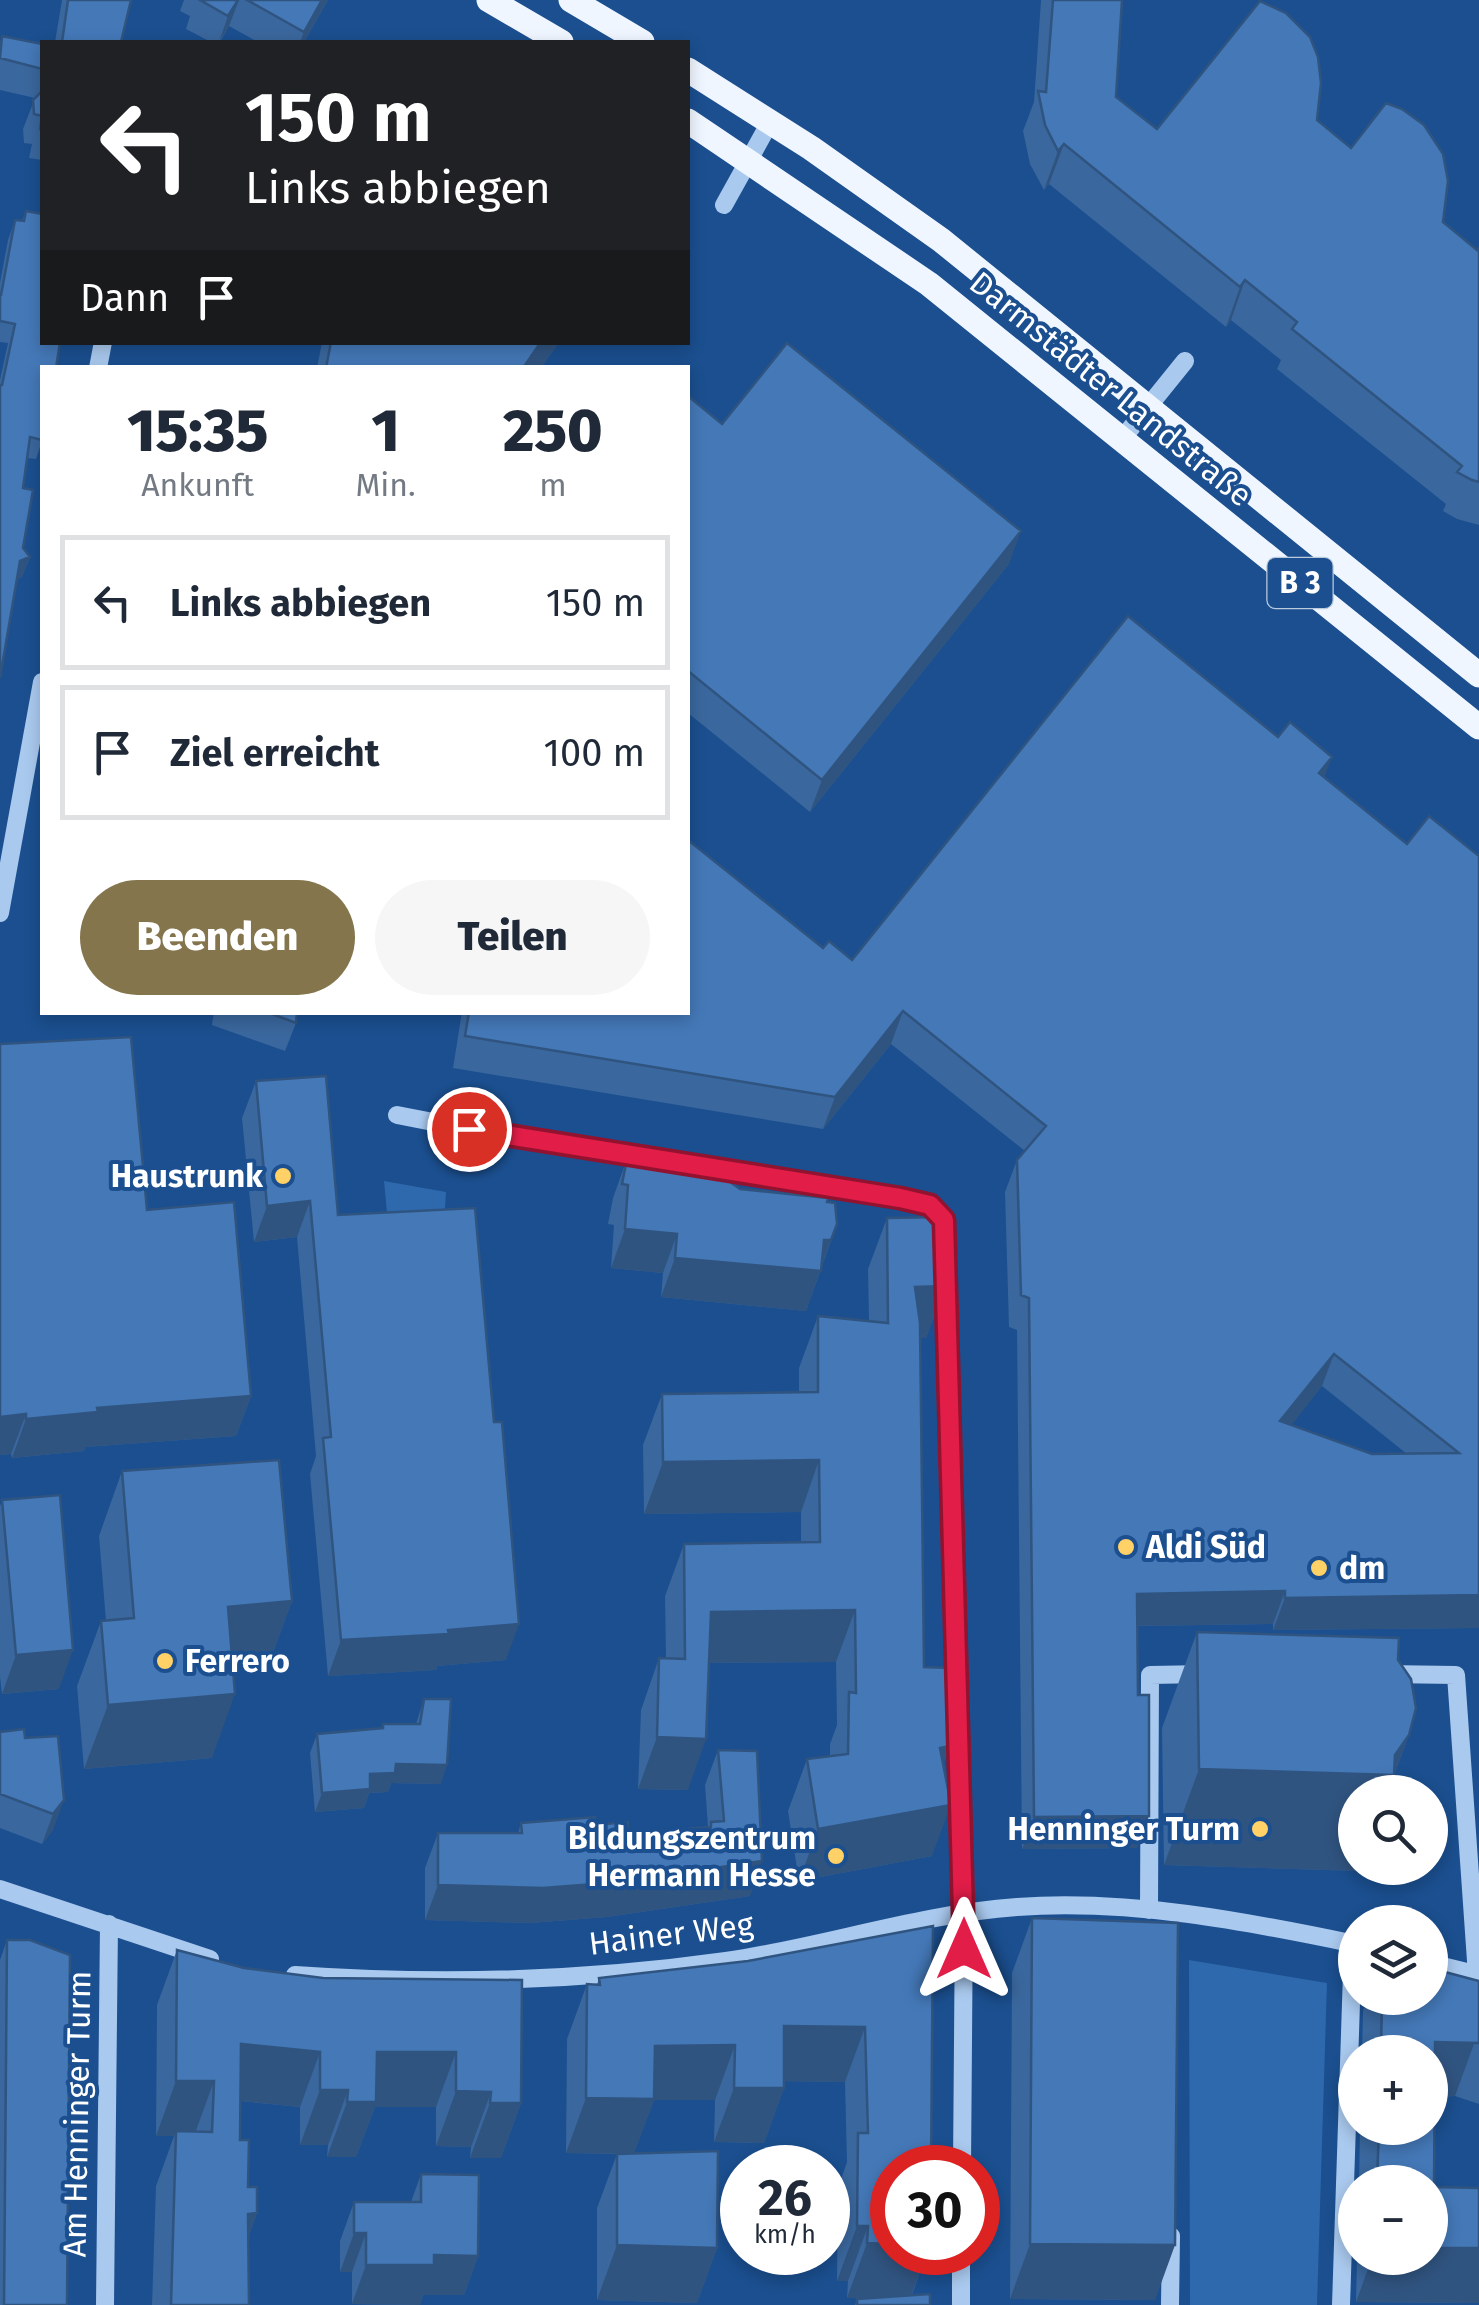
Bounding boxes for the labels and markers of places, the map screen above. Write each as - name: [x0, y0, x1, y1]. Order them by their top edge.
- pin: [427, 1087, 512, 1172]
- place label: Haustrunk: [111, 1157, 263, 1195]
- marker: Haustrunk: [272, 1165, 294, 1187]
- place label: Aldi Süd: [1145, 1528, 1266, 1566]
- marker: Aldi Süd: [1115, 1536, 1137, 1558]
- place label: dm: [1339, 1549, 1385, 1587]
- marker: dm: [1308, 1557, 1330, 1579]
- place label: Ferrero: [185, 1642, 290, 1680]
- marker: Ferrero: [154, 1650, 176, 1672]
- place label: Henninger Turm: [1007, 1810, 1240, 1848]
- marker: Henninger Turm: [1249, 1818, 1271, 1840]
- place label: Bildungszentrum Hermann Hesse: [568, 1819, 816, 1894]
- marker: Bildungszentrum Hermann Hesse: [825, 1845, 847, 1867]

